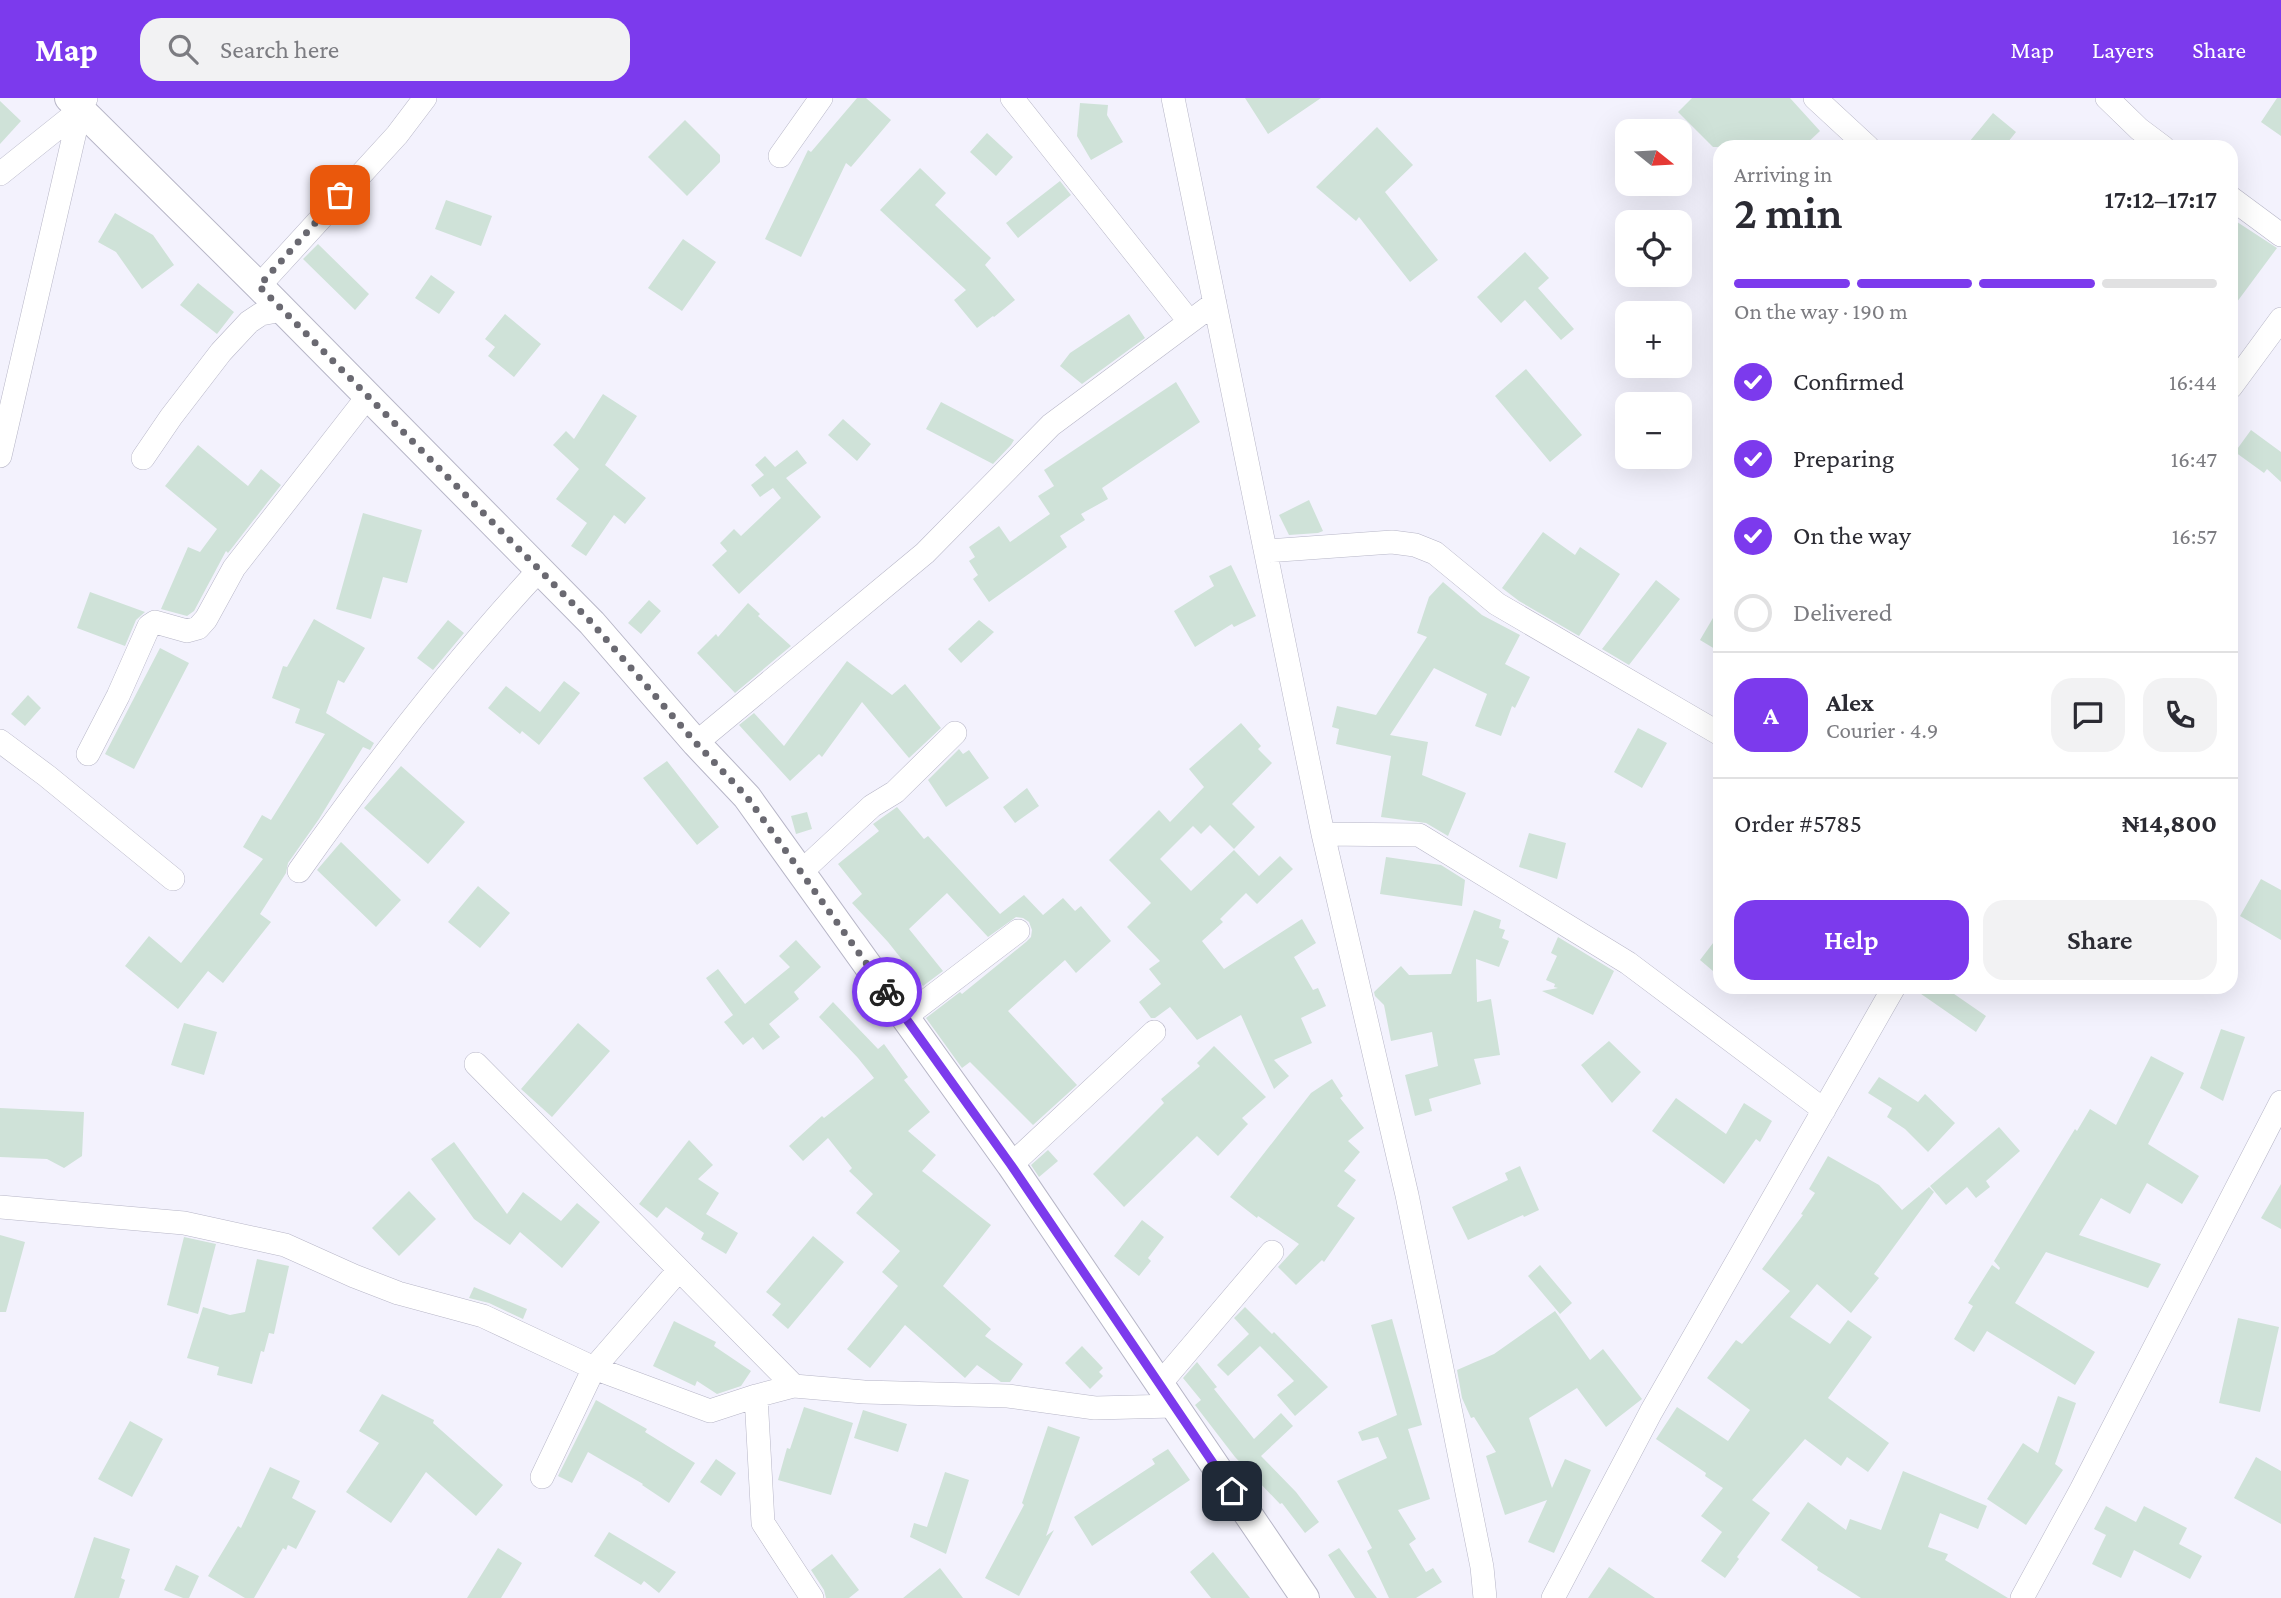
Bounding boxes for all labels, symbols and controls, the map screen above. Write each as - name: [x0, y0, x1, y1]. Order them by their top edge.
- search box: [140, 18, 630, 81]
- icon: search: [164, 30, 202, 68]
- text: Map: [35, 31, 98, 68]
- text: Search here: [220, 35, 339, 64]
- text: Map: [2010, 36, 2054, 63]
- text: Layers: [2092, 36, 2154, 63]
- text: Share: [2192, 36, 2246, 63]
- north arrow: [1615, 119, 1692, 196]
- map controls: [1615, 119, 1692, 469]
- text: Arriving in: [1734, 161, 1832, 187]
- pin: [310, 165, 370, 225]
- icon: bag: [321, 176, 359, 214]
- text: 17:12–17:17: [2105, 185, 2217, 214]
- text: 2 min: [1734, 187, 1842, 238]
- button: locate: [1615, 210, 1692, 287]
- text: On the way · 190 m: [1734, 298, 1908, 324]
- button: +: [1615, 301, 1692, 378]
- icon: check: [1734, 363, 1772, 401]
- text: Confirmed: [1793, 367, 1904, 396]
- text: 16:44: [2169, 369, 2217, 395]
- button: −: [1615, 392, 1692, 469]
- icon: check: [1734, 440, 1772, 478]
- text: Preparing: [1793, 444, 1894, 473]
- text: 16:47: [2171, 446, 2217, 472]
- icon: check: [1734, 517, 1772, 555]
- text: On the way: [1793, 521, 1911, 550]
- text: 16:57: [2172, 523, 2217, 549]
- text: Delivered: [1793, 598, 1892, 627]
- button: chat: [2051, 678, 2125, 752]
- button: phone: [2143, 678, 2217, 752]
- text: Alex: [1826, 688, 1874, 717]
- text: A: [1763, 701, 1779, 730]
- text: Courier · 4.9: [1826, 717, 1938, 743]
- text: Order #5785: [1734, 809, 1862, 838]
- text: ₦14,800: [2122, 809, 2217, 838]
- button: Help: [1734, 900, 1969, 980]
- button: Share: [1983, 900, 2217, 980]
- courier: [852, 957, 922, 1027]
- icon: bike: [868, 973, 906, 1011]
- pin: [1202, 1461, 1262, 1521]
- icon: home: [1213, 1472, 1251, 1510]

